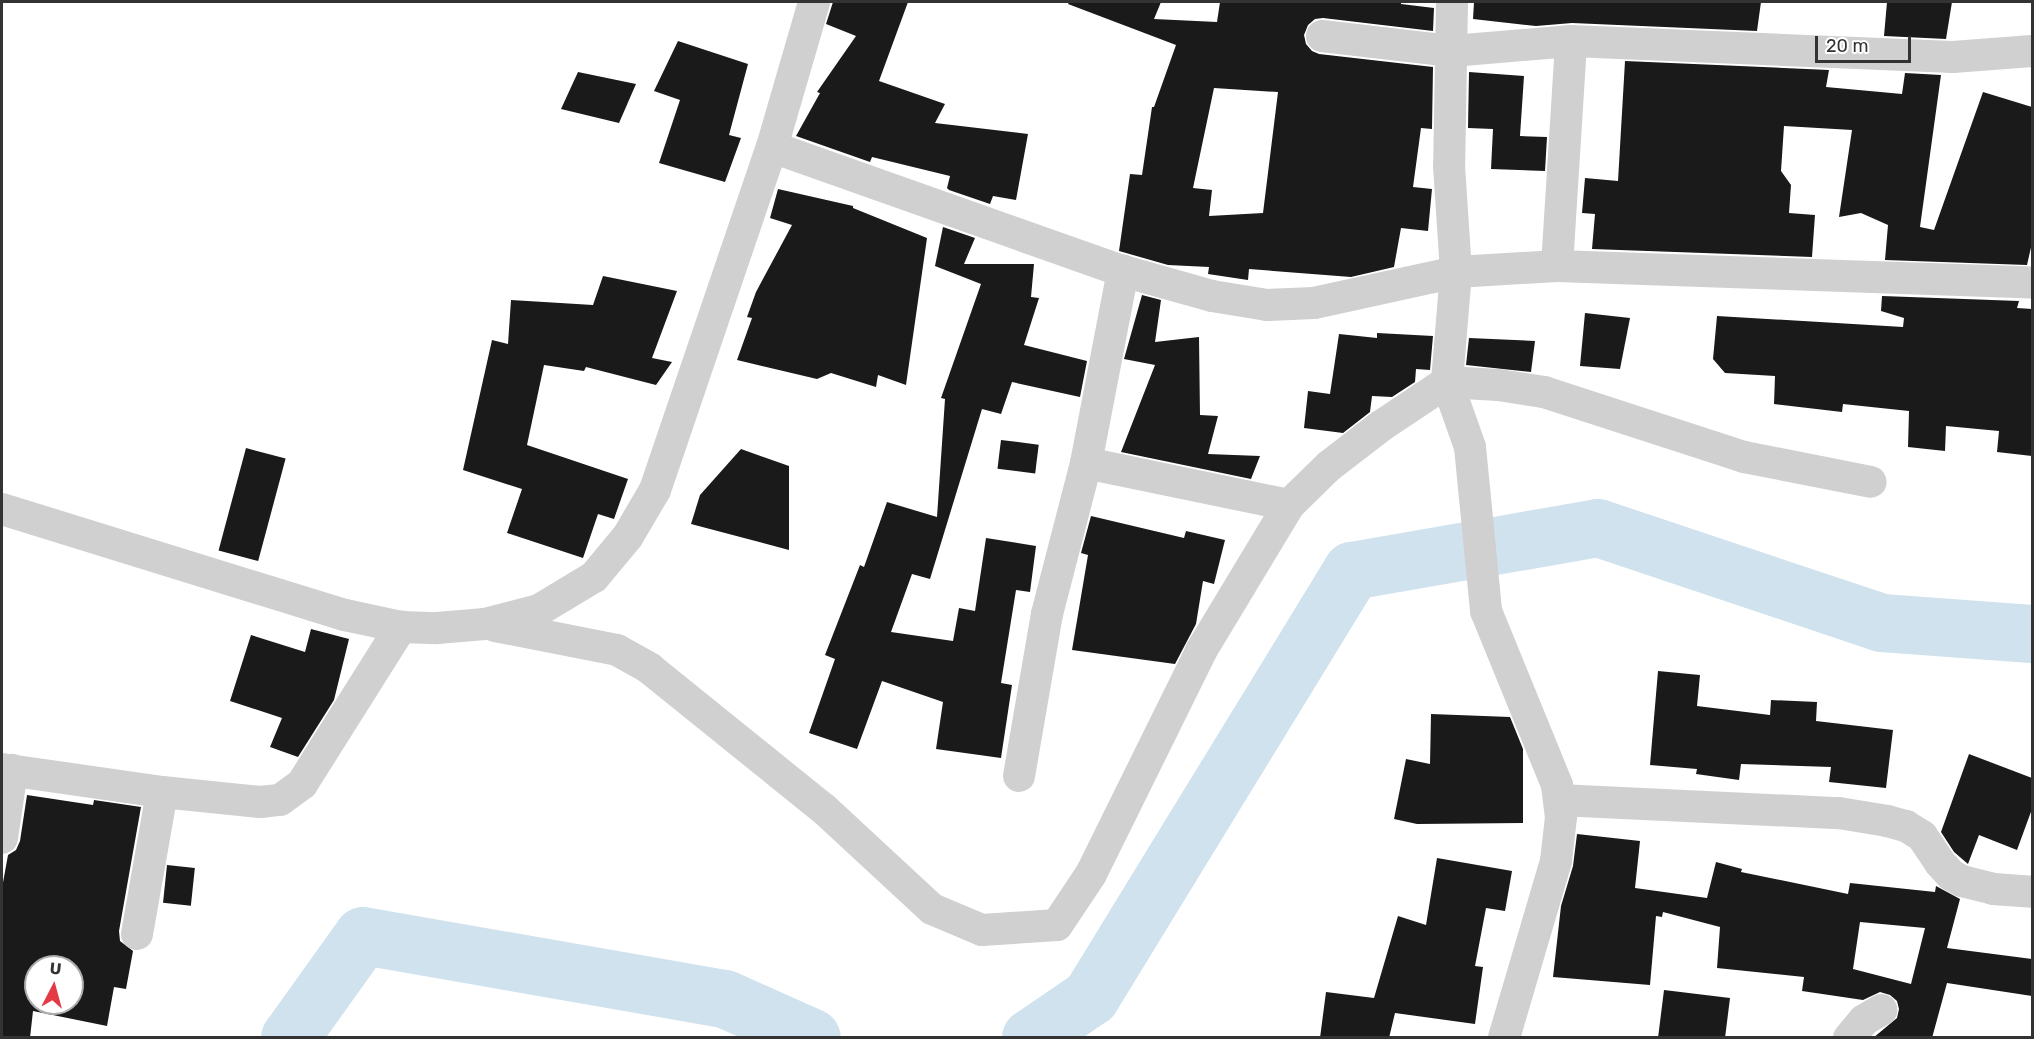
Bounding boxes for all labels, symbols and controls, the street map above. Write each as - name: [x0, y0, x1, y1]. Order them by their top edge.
- scale bar: [1818, 24, 1914, 62]
- text: 20 m: [1826, 35, 1868, 57]
- north arrow: [24, 955, 84, 1015]
- text: U: [49, 959, 62, 979]

